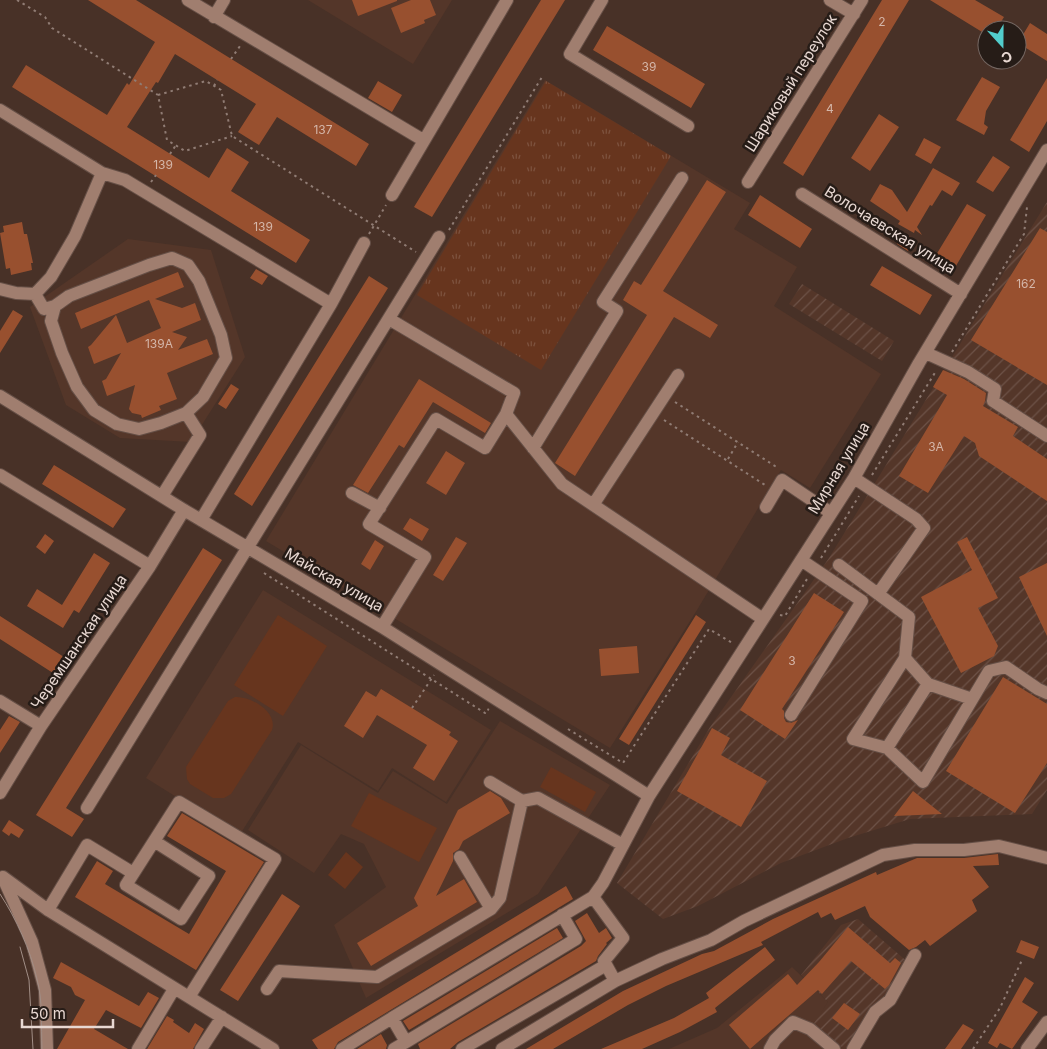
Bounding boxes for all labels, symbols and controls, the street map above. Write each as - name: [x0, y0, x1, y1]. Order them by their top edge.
- street label: Шариковый переулок: [740, 10, 841, 155]
- house number: 2: [878, 14, 886, 29]
- north arrow: [977, 20, 1027, 70]
- text: С: [999, 48, 1015, 67]
- house number: 39: [642, 59, 656, 74]
- house number: 4: [826, 101, 834, 116]
- house number: 137: [313, 122, 333, 137]
- house number: 139: [153, 157, 173, 172]
- street label: Волочаевская улица: [821, 181, 959, 278]
- house number: 139: [253, 219, 273, 234]
- house number: 162: [1016, 276, 1036, 291]
- house number: 139А: [145, 336, 173, 351]
- street label: Мирная улица: [804, 418, 874, 517]
- house number: 3А: [928, 439, 944, 454]
- street label: Майская улица: [281, 544, 387, 616]
- street label: Черемшанская улица: [26, 571, 131, 713]
- house number: 3: [788, 653, 796, 668]
- scale bar: [22, 996, 114, 1028]
- text: 50 m: [30, 1004, 66, 1023]

